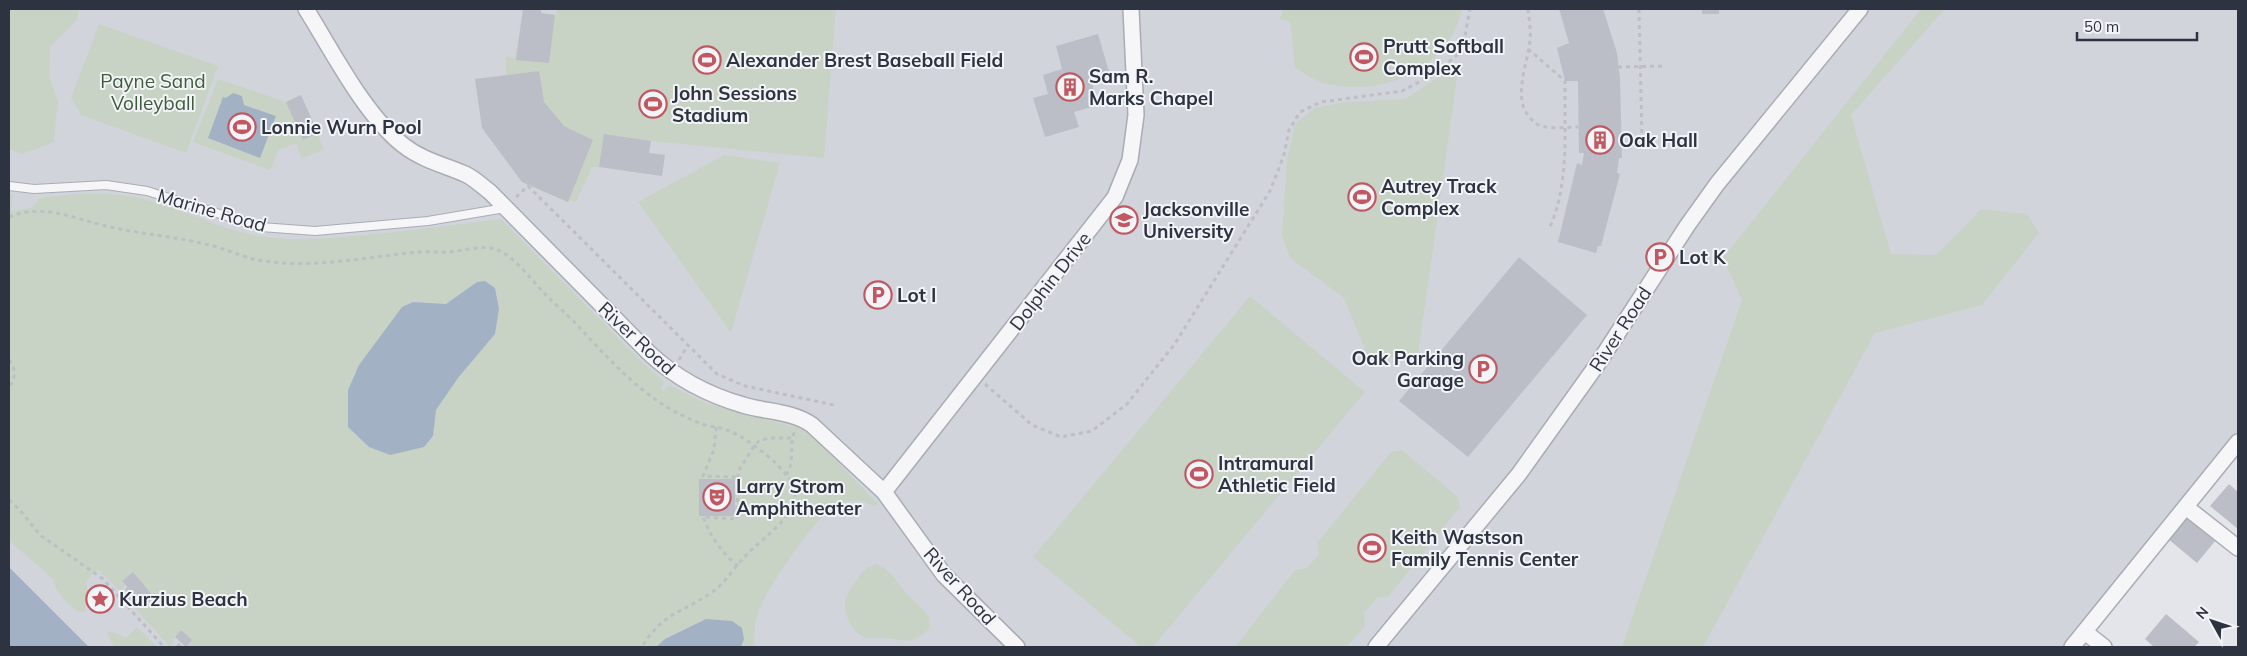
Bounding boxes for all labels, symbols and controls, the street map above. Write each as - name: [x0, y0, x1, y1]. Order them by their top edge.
- scale bar: [2077, 10, 2197, 42]
- text: 50 m: [2084, 17, 2119, 36]
- place label: Prutt Softball Complex: [1383, 34, 1504, 80]
- sports icon: Prutt Softball Complex: [1349, 42, 1379, 72]
- sports icon: Alexander Brest Baseball Field: [692, 45, 722, 75]
- place label: Alexander Brest Baseball Field: [726, 48, 1003, 72]
- place label: Sam R. Marks Chapel: [1089, 64, 1213, 110]
- park label: Payne Sand Volleyball: [100, 69, 206, 115]
- building icon: Sam R. Marks Chapel: [1055, 72, 1085, 102]
- place label: John Sessions Stadium: [672, 81, 797, 127]
- sports icon: John Sessions Stadium: [638, 89, 668, 119]
- sports icon: Lonnie Wurn Pool: [227, 112, 257, 142]
- place label: Lonnie Wurn Pool: [261, 115, 422, 139]
- building icon: Oak Hall: [1585, 125, 1615, 155]
- place label: Oak Hall: [1619, 128, 1698, 152]
- place label: Autrey Track Complex: [1381, 174, 1497, 220]
- sports icon: Autrey Track Complex: [1347, 182, 1377, 212]
- street label: Marine Road: [155, 183, 269, 237]
- place label: Jacksonville University: [1143, 197, 1249, 243]
- school or university icon: Jacksonville University: [1109, 205, 1139, 235]
- street label: Dolphin Drive: [1004, 227, 1096, 335]
- parking icon: Lot K: [1645, 242, 1675, 272]
- place label: Lot K: [1679, 245, 1727, 269]
- parking icon: Lot I: [863, 280, 893, 310]
- street label: River Road: [1584, 282, 1656, 376]
- place label: Lot I: [897, 283, 937, 307]
- street label: River Road: [594, 296, 680, 380]
- place label: Oak Parking Garage: [1351, 346, 1464, 392]
- parking icon: Oak Parking Garage: [1468, 354, 1498, 384]
- place label: Intramural Athletic Field: [1218, 451, 1336, 497]
- sports icon: Intramural Athletic Field: [1184, 459, 1214, 489]
- place label: Larry Strom Amphitheater: [736, 474, 862, 520]
- theatre icon: Larry Strom Amphitheater: [702, 482, 732, 512]
- place label: Keith Wastson Family Tennis Center: [1391, 525, 1579, 571]
- sports icon: Keith Wastson Family Tennis Center: [1357, 533, 1387, 563]
- street label: River Road: [919, 542, 1001, 630]
- place icon: Kurzius Beach: [85, 584, 115, 614]
- place label: Kurzius Beach: [119, 587, 248, 611]
- north arrow: [2187, 596, 2237, 646]
- text: N: [2192, 603, 2212, 622]

